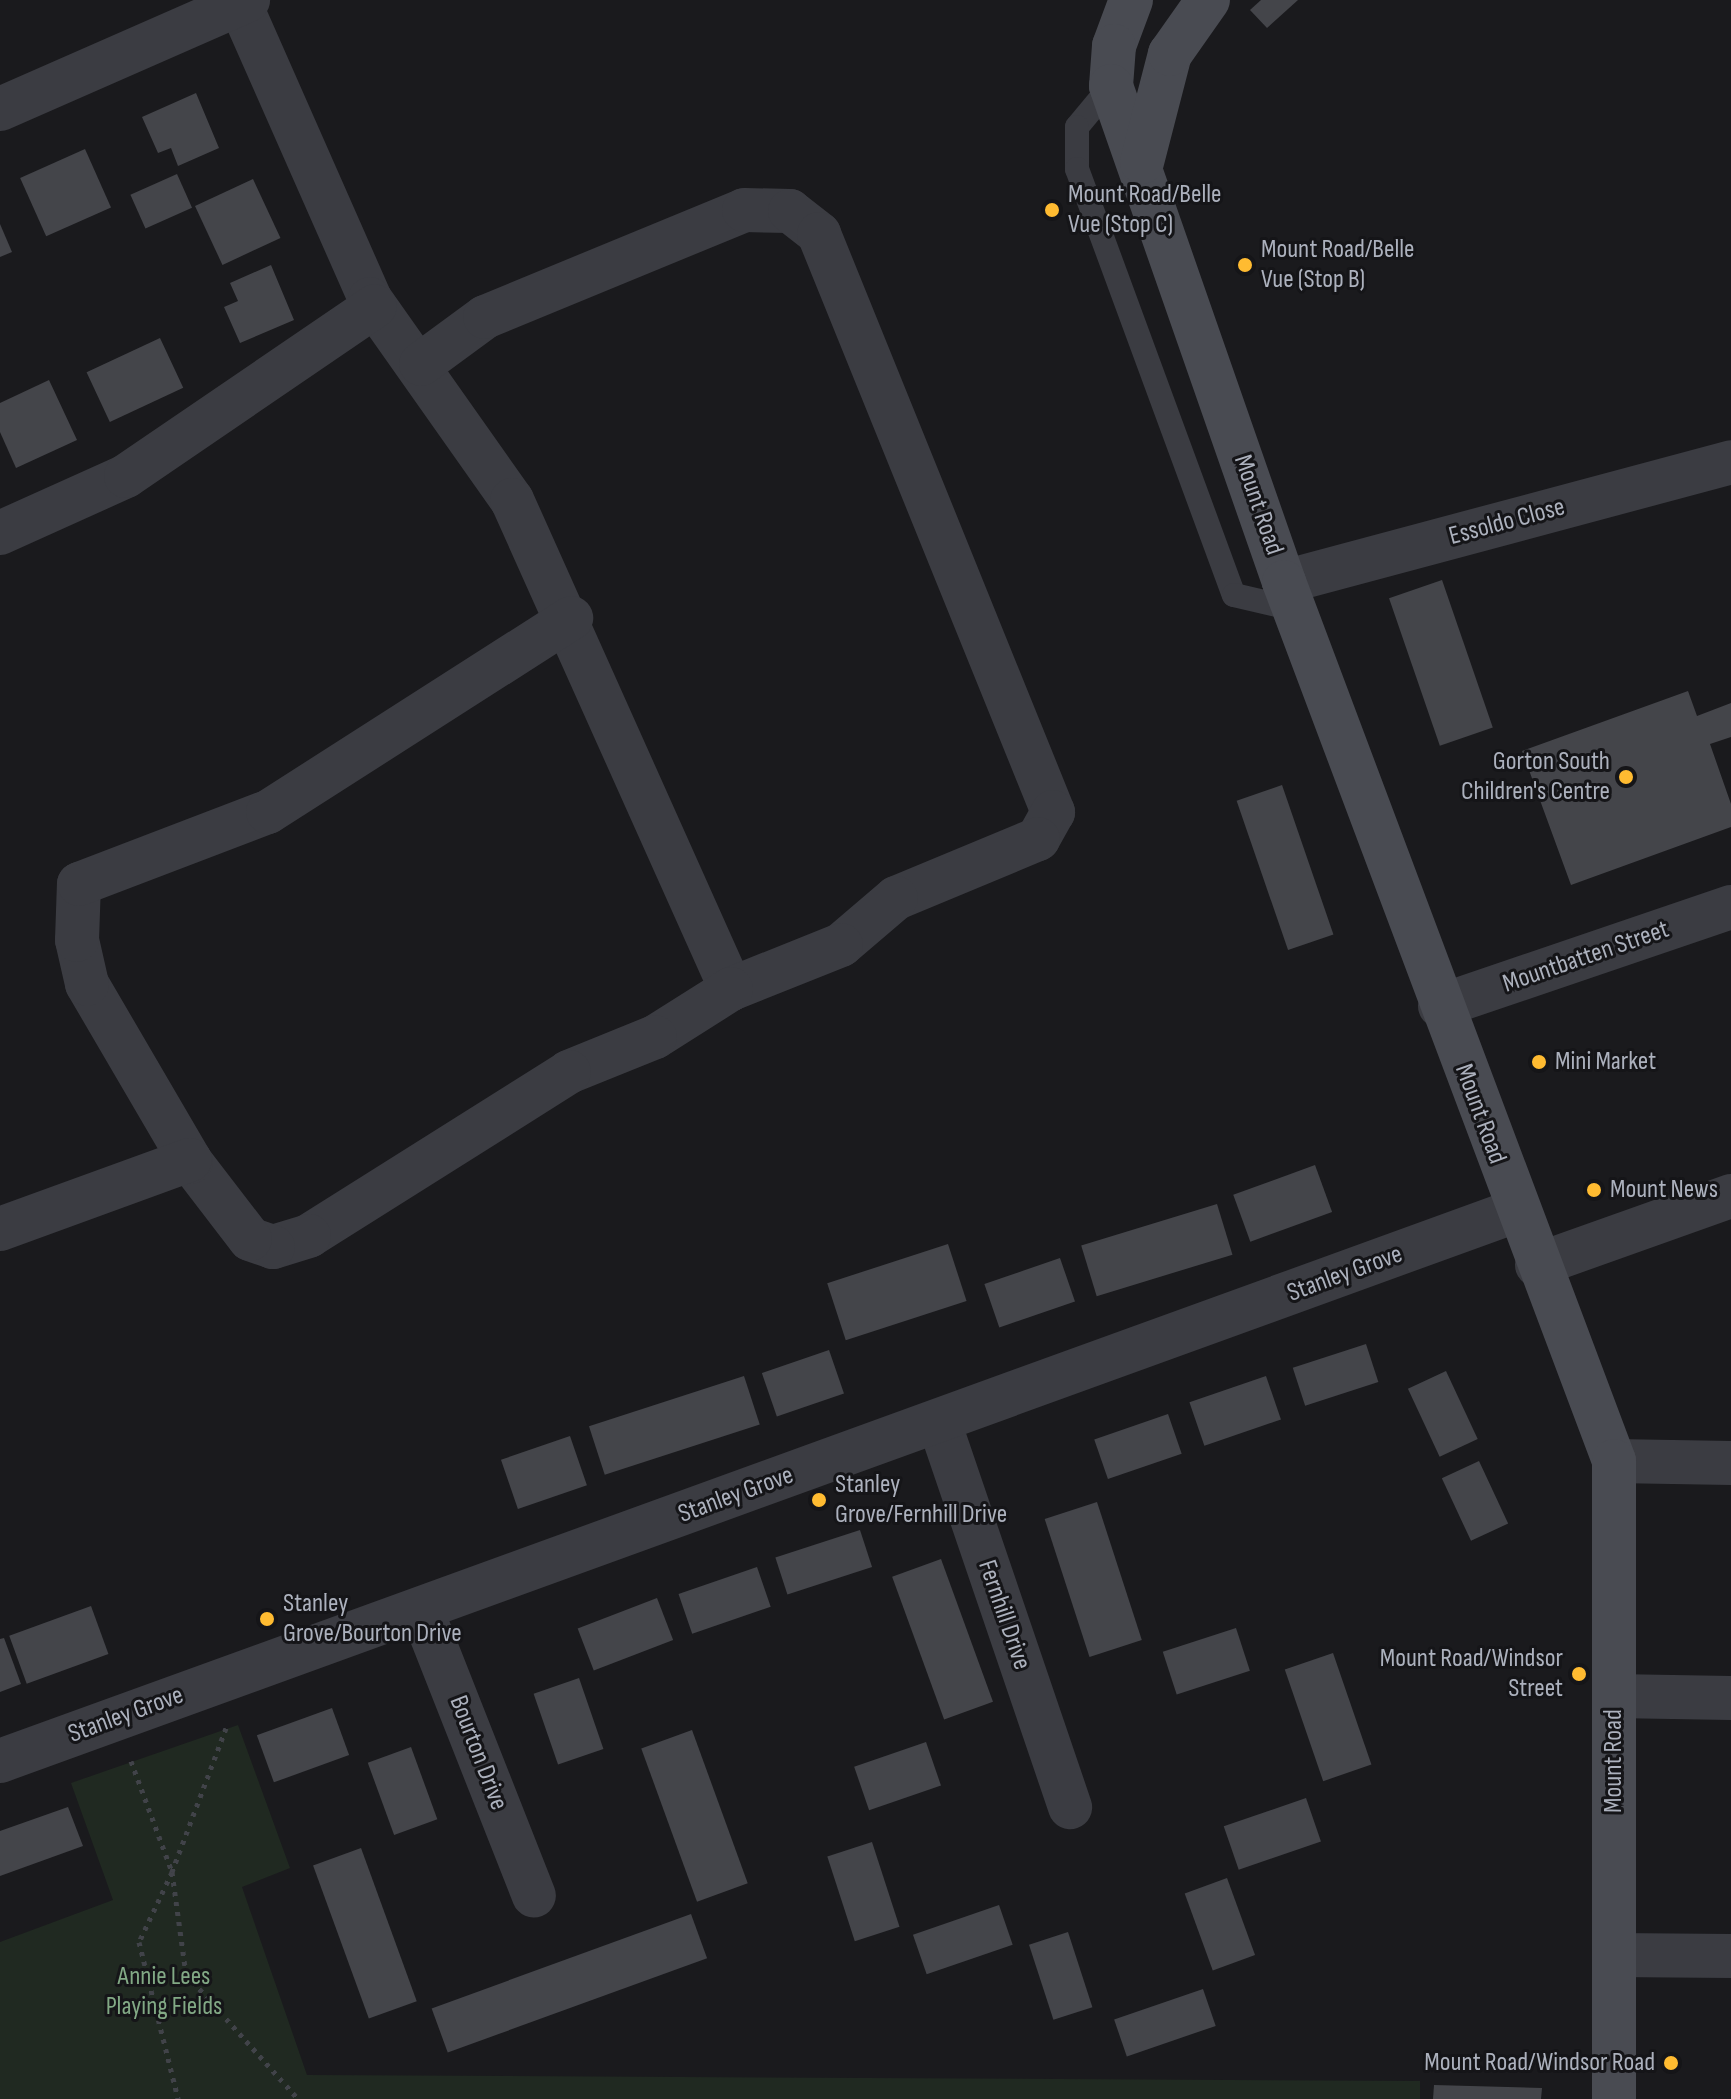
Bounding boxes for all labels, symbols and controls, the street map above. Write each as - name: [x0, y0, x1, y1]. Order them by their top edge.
- place label: Mount Road/Belle Vue (Stop C): [1068, 179, 1222, 240]
- marker: Mount Road/Belle Vue (Stop C): [1043, 201, 1061, 219]
- place label: Mount Road/Belle Vue (Stop B): [1261, 234, 1415, 296]
- marker: Mount Road/Belle Vue (Stop B): [1236, 256, 1254, 274]
- street label: Mount Road: [1226, 451, 1290, 559]
- street label: Essoldo Close: [1446, 492, 1568, 552]
- place label: Gorton South Children's Centre: [1461, 746, 1610, 808]
- marker: Gorton South Children's Centre: [1617, 768, 1635, 786]
- street label: Mountbatten Street: [1499, 914, 1673, 1000]
- place label: Mini Market: [1555, 1046, 1656, 1078]
- marker: Mini Market: [1530, 1053, 1548, 1071]
- street label: Mount Road: [1448, 1060, 1512, 1168]
- place label: Mount News: [1610, 1174, 1718, 1206]
- marker: Mount News: [1585, 1181, 1603, 1199]
- street label: Stanley Grove: [1283, 1239, 1407, 1309]
- street label: Stanley Grove: [674, 1460, 798, 1530]
- place label: Stanley Grove/Fernhill Drive: [835, 1469, 1007, 1530]
- marker: Stanley Grove/Fernhill Drive: [810, 1491, 828, 1509]
- street label: Fernhill Drive: [971, 1556, 1037, 1674]
- place label: Stanley Grove/Bourton Drive: [283, 1588, 462, 1650]
- marker: Stanley Grove/Bourton Drive: [258, 1610, 276, 1628]
- place label: Mount Road/Windsor Street: [1380, 1643, 1563, 1704]
- marker: Mount Road/Windsor Street: [1570, 1665, 1588, 1683]
- street label: Stanley Grove: [64, 1680, 188, 1750]
- street label: Bourton Drive: [442, 1691, 514, 1815]
- street label: Mount Road: [1598, 1709, 1630, 1813]
- park label: Annie Lees Playing Fields: [106, 1961, 222, 2022]
- place label: Mount Road/Windsor Road: [1424, 2047, 1655, 2079]
- marker: Mount Road/Windsor Road: [1662, 2054, 1680, 2072]

